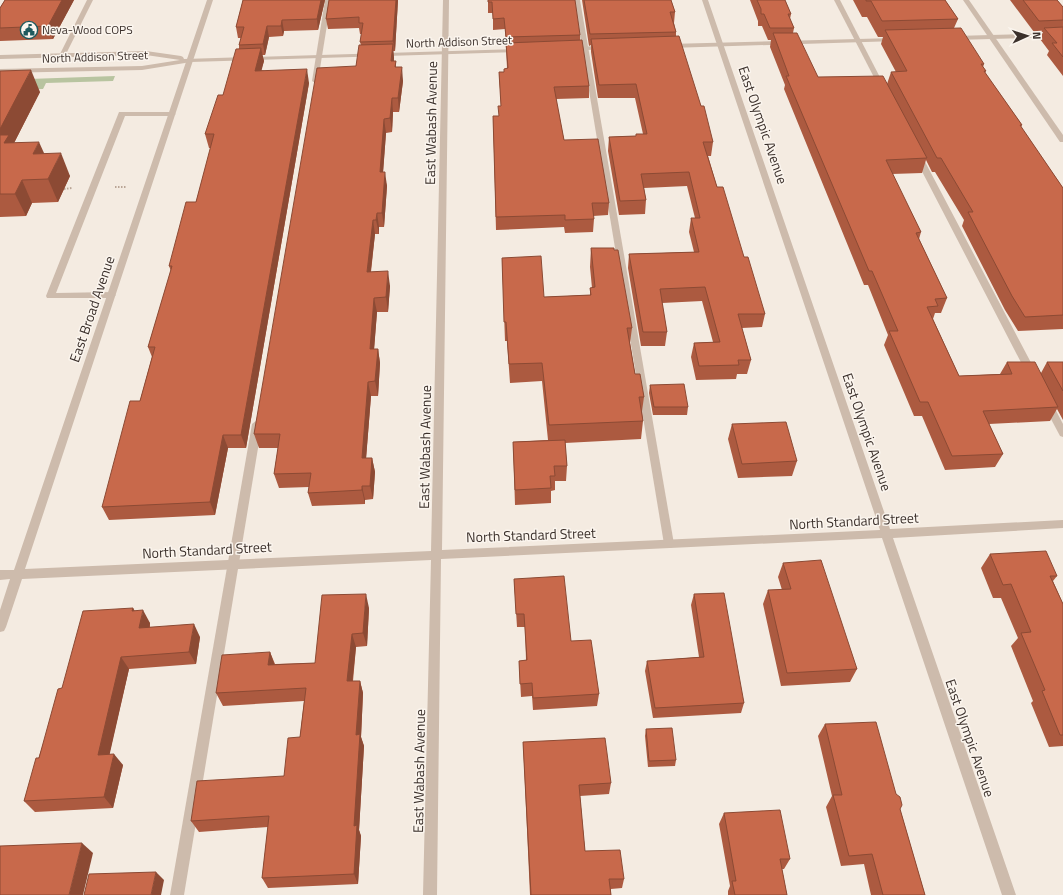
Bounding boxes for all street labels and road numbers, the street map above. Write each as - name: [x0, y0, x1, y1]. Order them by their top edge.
- street label: North Addison Street: [406, 30, 513, 53]
- street label: North Addison Street: [42, 45, 149, 68]
- street label: East Wabash Avenue: [419, 61, 442, 185]
- street label: East Olympic Avenue: [733, 63, 794, 187]
- street label: East Broad Avenue: [63, 253, 120, 365]
- street label: East Olympic Avenue: [837, 370, 898, 494]
- street label: East Wabash Avenue: [413, 385, 436, 509]
- street label: North Standard Street: [789, 507, 919, 534]
- street label: North Standard Street: [466, 522, 596, 547]
- street label: North Standard Street: [142, 536, 272, 563]
- street label: East Olympic Avenue: [940, 676, 1001, 800]
- street label: East Wabash Avenue: [407, 709, 430, 833]

